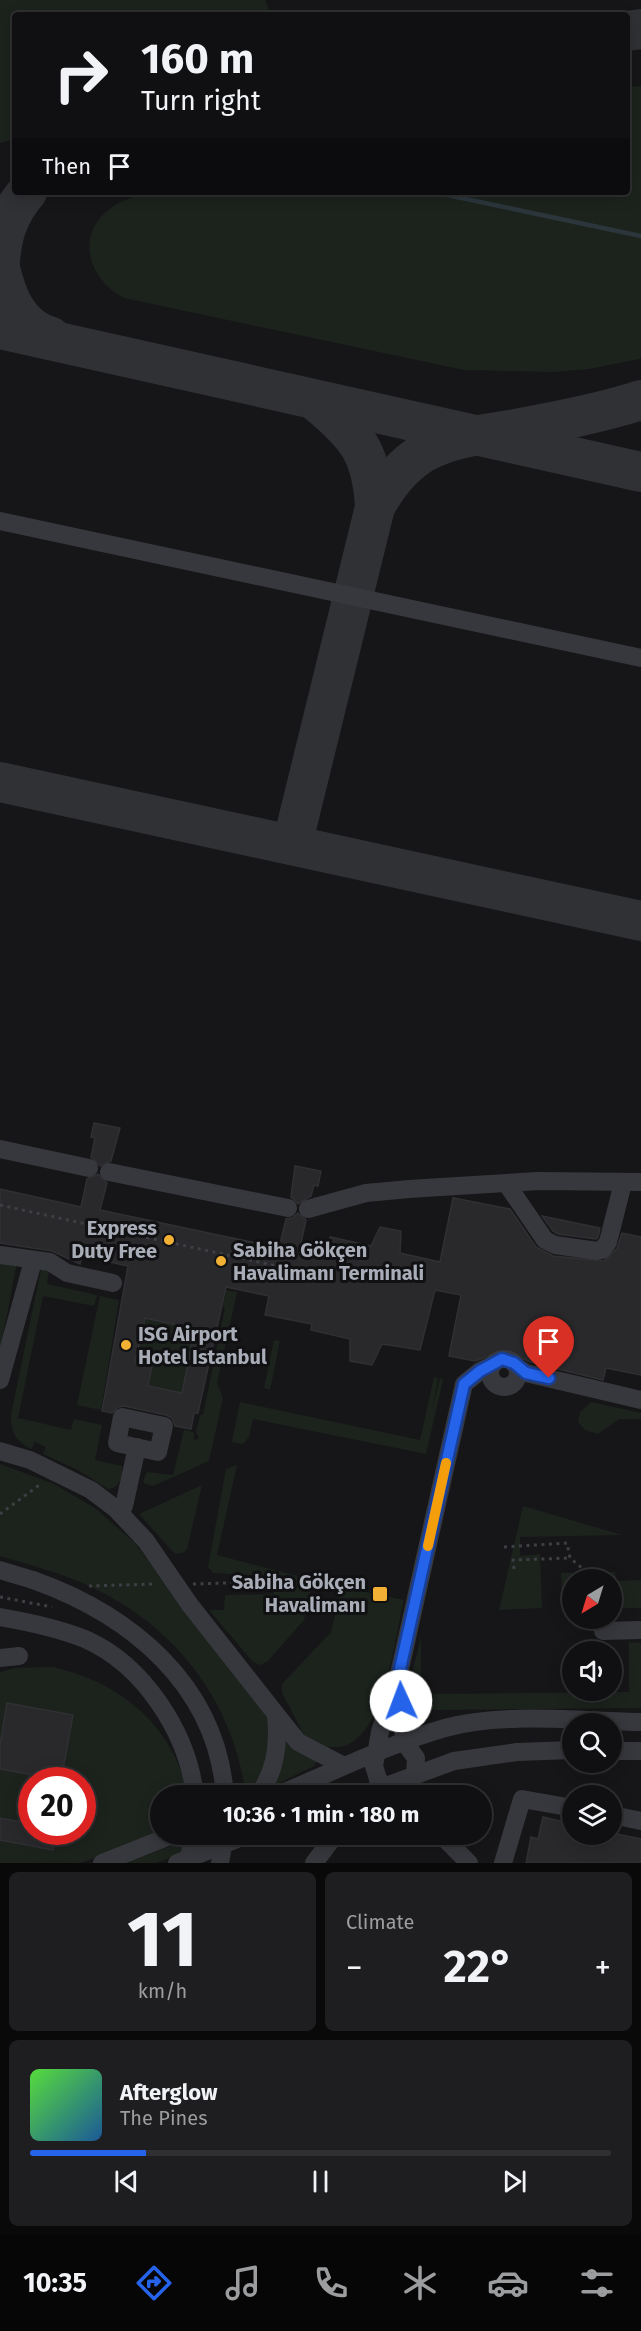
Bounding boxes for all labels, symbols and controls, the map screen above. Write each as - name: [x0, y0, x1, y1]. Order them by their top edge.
- text: 160 m: [141, 34, 254, 84]
- icon: right: [42, 36, 120, 114]
- text: Turn right: [141, 85, 261, 117]
- icon: arrive: [103, 150, 136, 183]
- text: Then: [42, 153, 91, 180]
- place label: Express Duty Free: [71, 1216, 157, 1263]
- marker: Express Duty Free: [162, 1233, 176, 1247]
- place label: Sabiha Gökçen Havalimanı Terminali: [233, 1238, 424, 1285]
- marker: Sabiha Gökçen Havalimanı Terminali: [214, 1254, 228, 1268]
- pin: [523, 1316, 574, 1378]
- place label: ISG Airport Hotel Istanbul: [138, 1322, 267, 1369]
- icon: arrive: [532, 1325, 565, 1358]
- marker: ISG Airport Hotel Istanbul: [119, 1338, 133, 1352]
- north arrow: [562, 1569, 622, 1629]
- map controls: [562, 1569, 622, 1845]
- place label: Sabiha Gökçen Havalimanı: [232, 1570, 366, 1617]
- marker: Sabiha Gökçen Havalimanı: [371, 1585, 389, 1603]
- button: sound: [562, 1641, 622, 1701]
- position arrow: [369, 1669, 433, 1733]
- button: search: [562, 1713, 622, 1773]
- speed limit sign: 20: [18, 1767, 96, 1845]
- button: layers: [562, 1785, 622, 1845]
- text: 10:36 · 1 min · 180 m: [223, 1801, 419, 1828]
- text: 11: [127, 1893, 198, 1987]
- text: Climate: [346, 1910, 414, 1934]
- text: 22°: [444, 1940, 514, 1994]
- text: −: [346, 1948, 363, 1988]
- text: +: [595, 1948, 611, 1988]
- text: km/h: [138, 1979, 187, 2003]
- text: Afterglow: [120, 2079, 217, 2106]
- text: The Pines: [120, 2106, 207, 2130]
- icon: previous: [110, 2165, 143, 2198]
- icon: pause: [304, 2165, 337, 2198]
- icon: next: [498, 2165, 531, 2198]
- icon: directions: [133, 2262, 175, 2304]
- icon: music: [222, 2262, 264, 2304]
- icon: phone: [310, 2262, 352, 2304]
- icon: climate: [399, 2262, 441, 2304]
- icon: car: [487, 2262, 529, 2304]
- icon: filters: [576, 2262, 618, 2304]
- text: 10:35: [23, 2267, 87, 2299]

